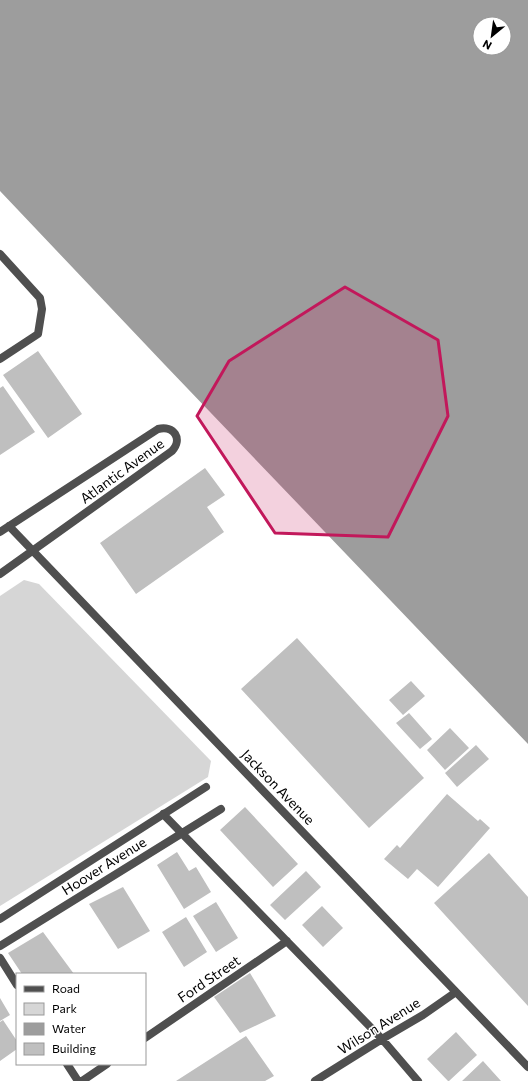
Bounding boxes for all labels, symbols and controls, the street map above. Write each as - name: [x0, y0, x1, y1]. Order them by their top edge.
- north arrow: [472, 16, 512, 56]
- text: N: [480, 37, 494, 53]
- street label: Atlantic Avenue: [77, 435, 167, 507]
- street label: Jackson Avenue: [238, 745, 319, 828]
- street label: Hoover Avenue: [58, 833, 149, 898]
- street label: Ford Street: [174, 951, 243, 1006]
- legend: [16, 973, 146, 1065]
- text: Road: [52, 981, 80, 995]
- street label: Wilson Avenue: [335, 994, 423, 1058]
- text: Park: [52, 1001, 78, 1015]
- text: Water: [52, 1021, 86, 1035]
- text: Building: [52, 1041, 96, 1055]

